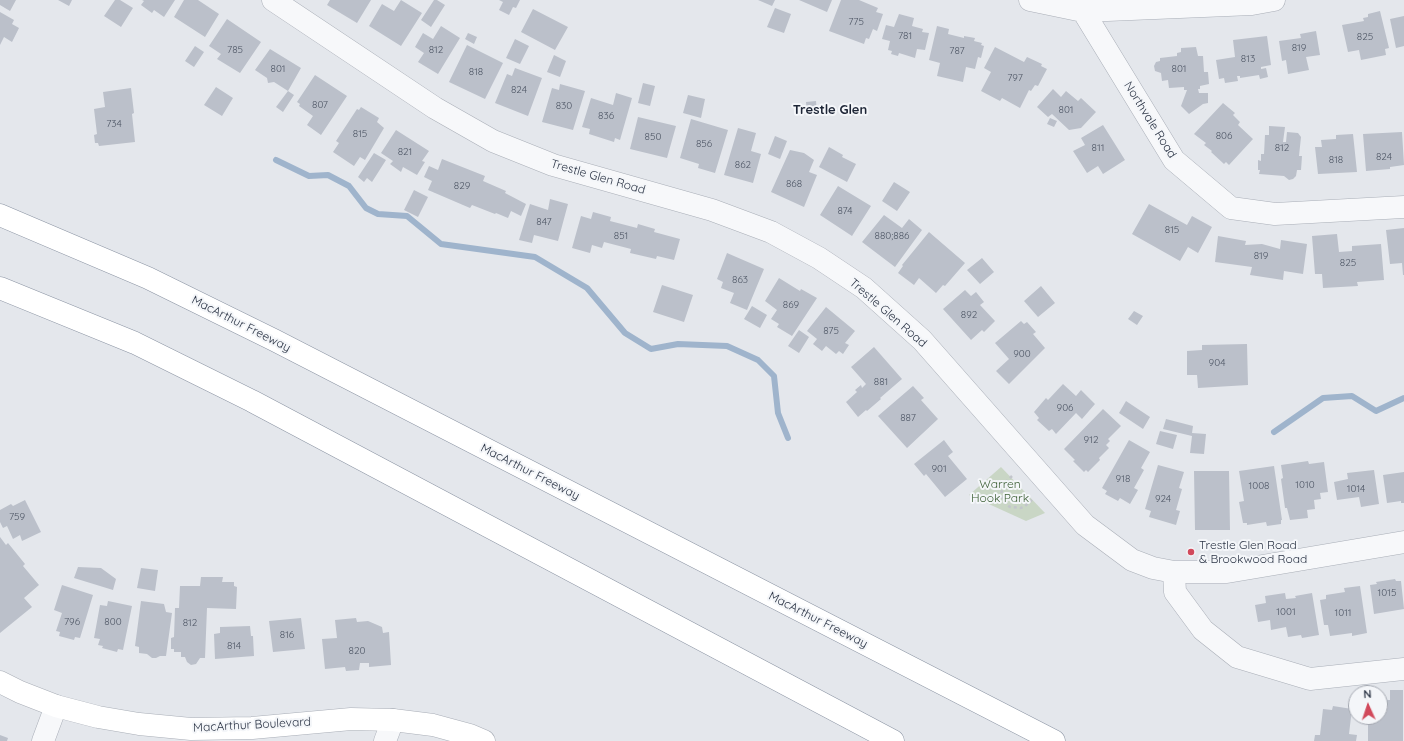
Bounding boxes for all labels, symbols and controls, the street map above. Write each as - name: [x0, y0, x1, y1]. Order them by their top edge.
- house number: 775: [848, 16, 864, 28]
- house number: 781: [898, 30, 912, 42]
- house number: 825: [1357, 31, 1373, 43]
- house number: 819: [1292, 42, 1306, 54]
- house number: 785: [227, 44, 243, 56]
- house number: 812: [429, 44, 443, 56]
- house number: 787: [949, 45, 965, 57]
- house number: 813: [1241, 53, 1255, 65]
- house number: 801: [270, 63, 286, 75]
- house number: 801: [1171, 63, 1187, 75]
- house number: 818: [469, 66, 483, 78]
- house number: 797: [1007, 72, 1023, 84]
- street label: Northvale Road: [1121, 79, 1179, 161]
- house number: 824: [511, 84, 527, 96]
- house number: 807: [312, 99, 328, 111]
- house number: 830: [556, 100, 572, 112]
- district label: Trestle Glen: [793, 102, 867, 118]
- house number: 801: [1058, 104, 1074, 116]
- house number: 836: [598, 110, 614, 122]
- house number: 734: [106, 118, 122, 130]
- house number: 815: [353, 128, 367, 140]
- house number: 806: [1216, 130, 1232, 142]
- house number: 850: [645, 131, 661, 143]
- house number: 856: [696, 138, 712, 150]
- house number: 811: [1092, 142, 1104, 154]
- house number: 812: [1275, 142, 1289, 154]
- house number: 821: [398, 146, 412, 158]
- house number: 824: [1376, 151, 1392, 163]
- house number: 818: [1329, 154, 1343, 166]
- street label: Trestle Glen Road: [549, 157, 647, 197]
- house number: 862: [735, 159, 751, 171]
- house number: 868: [786, 178, 802, 190]
- house number: 829: [454, 180, 470, 192]
- house number: 874: [837, 205, 853, 217]
- house number: 847: [536, 216, 552, 228]
- house number: 815: [1165, 224, 1179, 236]
- house number: 851: [614, 230, 628, 242]
- house number: 880;886: [875, 230, 909, 242]
- house number: 819: [1254, 250, 1268, 262]
- house number: 825: [1340, 257, 1356, 269]
- house number: 863: [732, 274, 748, 286]
- street label: Trestle Glen Road: [846, 275, 930, 351]
- street label: MacArthur Freeway: [189, 293, 293, 355]
- house number: 869: [783, 299, 799, 311]
- house number: 892: [961, 309, 977, 321]
- house number: 875: [823, 325, 839, 337]
- house number: 900: [1013, 348, 1031, 360]
- house number: 904: [1209, 357, 1225, 369]
- house number: 881: [874, 376, 888, 388]
- house number: 906: [1057, 402, 1073, 414]
- house number: 887: [900, 412, 916, 424]
- house number: 912: [1084, 434, 1098, 446]
- street label: MacArthur Freeway: [478, 441, 582, 503]
- house number: 901: [931, 463, 947, 475]
- house number: 918: [1116, 473, 1130, 485]
- park label: Warren Hook Park: [971, 477, 1029, 505]
- house number: 1010: [1295, 479, 1315, 491]
- house number: 1008: [1249, 480, 1269, 492]
- house number: 1014: [1347, 483, 1365, 495]
- house number: 924: [1155, 493, 1171, 505]
- house number: 759: [9, 511, 25, 523]
- place label: Trestle Glen Road & Brookwood Road: [1199, 538, 1307, 566]
- marker: Trestle Glen Road & Brookwood Road: [1186, 547, 1196, 557]
- house number: 1015: [1378, 587, 1396, 599]
- street label: MacArthur Freeway: [766, 589, 870, 651]
- house number: 1001: [1276, 606, 1296, 618]
- house number: 1011: [1334, 607, 1352, 619]
- house number: 796: [64, 616, 80, 628]
- house number: 800: [104, 616, 122, 628]
- house number: 812: [183, 617, 197, 629]
- house number: 816: [280, 629, 294, 641]
- house number: 814: [227, 640, 241, 652]
- house number: 820: [349, 645, 365, 657]
- north arrow: [1348, 685, 1388, 725]
- text: N: [1363, 687, 1372, 701]
- street label: MacArthur Boulevard: [193, 715, 311, 735]

